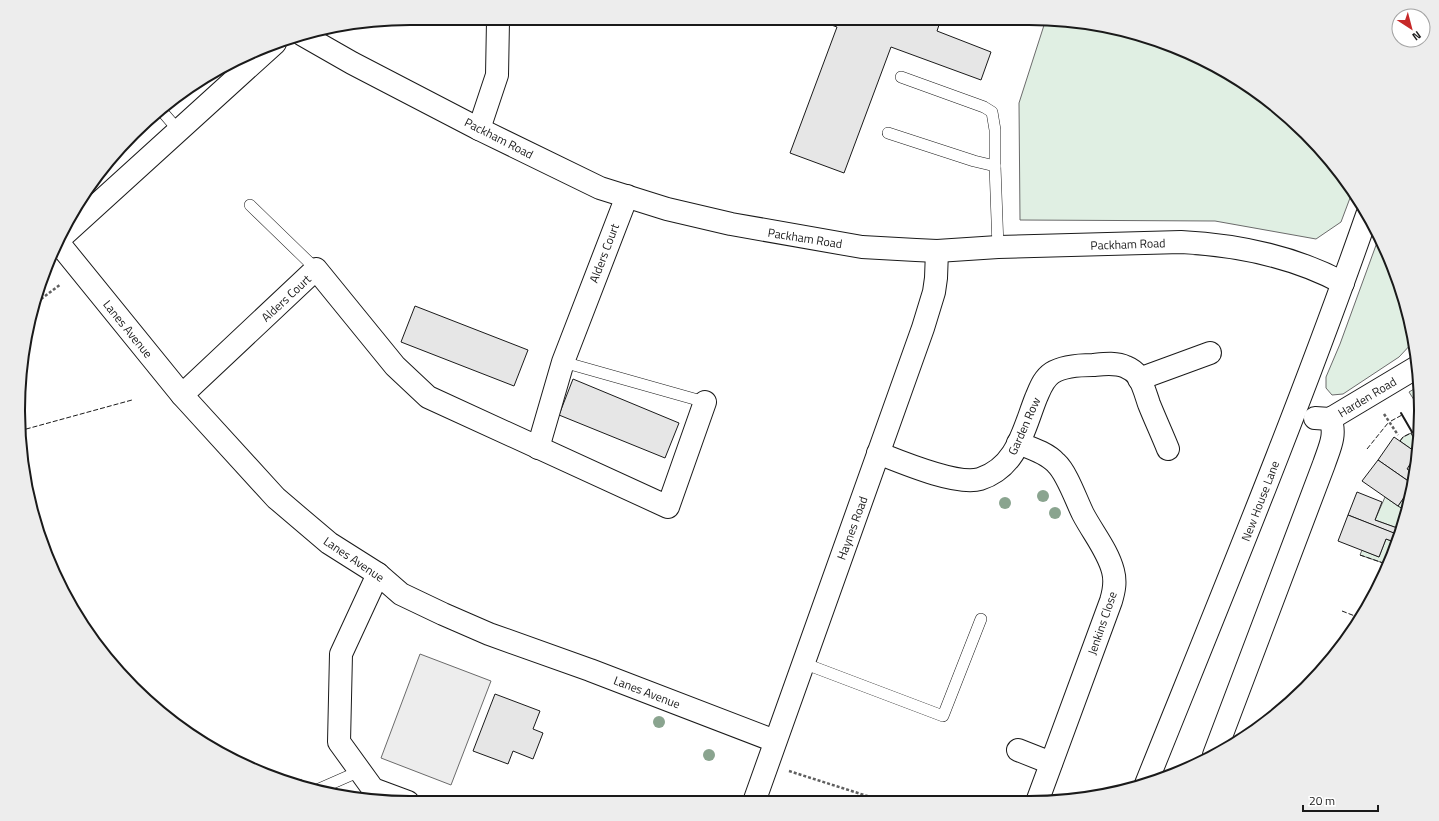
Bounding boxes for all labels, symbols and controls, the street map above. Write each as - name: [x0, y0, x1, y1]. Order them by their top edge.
- north arrow: [1391, 8, 1431, 48]
- text: N: [1409, 27, 1425, 45]
- street label: Packham Road: [461, 112, 537, 164]
- street label: Alders Court: [584, 220, 624, 285]
- street label: Packham Road: [766, 223, 844, 253]
- street label: Packham Road: [1090, 233, 1166, 255]
- street label: Alders Court: [257, 269, 316, 326]
- street label: Lanes Avenue: [99, 296, 157, 362]
- street label: Harden Road: [1334, 372, 1400, 422]
- street label: Garden Row: [1003, 394, 1045, 458]
- street label: New House Lane: [1236, 458, 1284, 544]
- street label: Haynes Road: [832, 493, 872, 563]
- street label: Lanes Avenue: [320, 532, 388, 586]
- street label: Jenkins Close: [1082, 589, 1122, 657]
- street label: Lanes Avenue: [611, 671, 683, 713]
- scale bar: [1303, 787, 1378, 813]
- text: 20 m: [1309, 791, 1335, 810]

